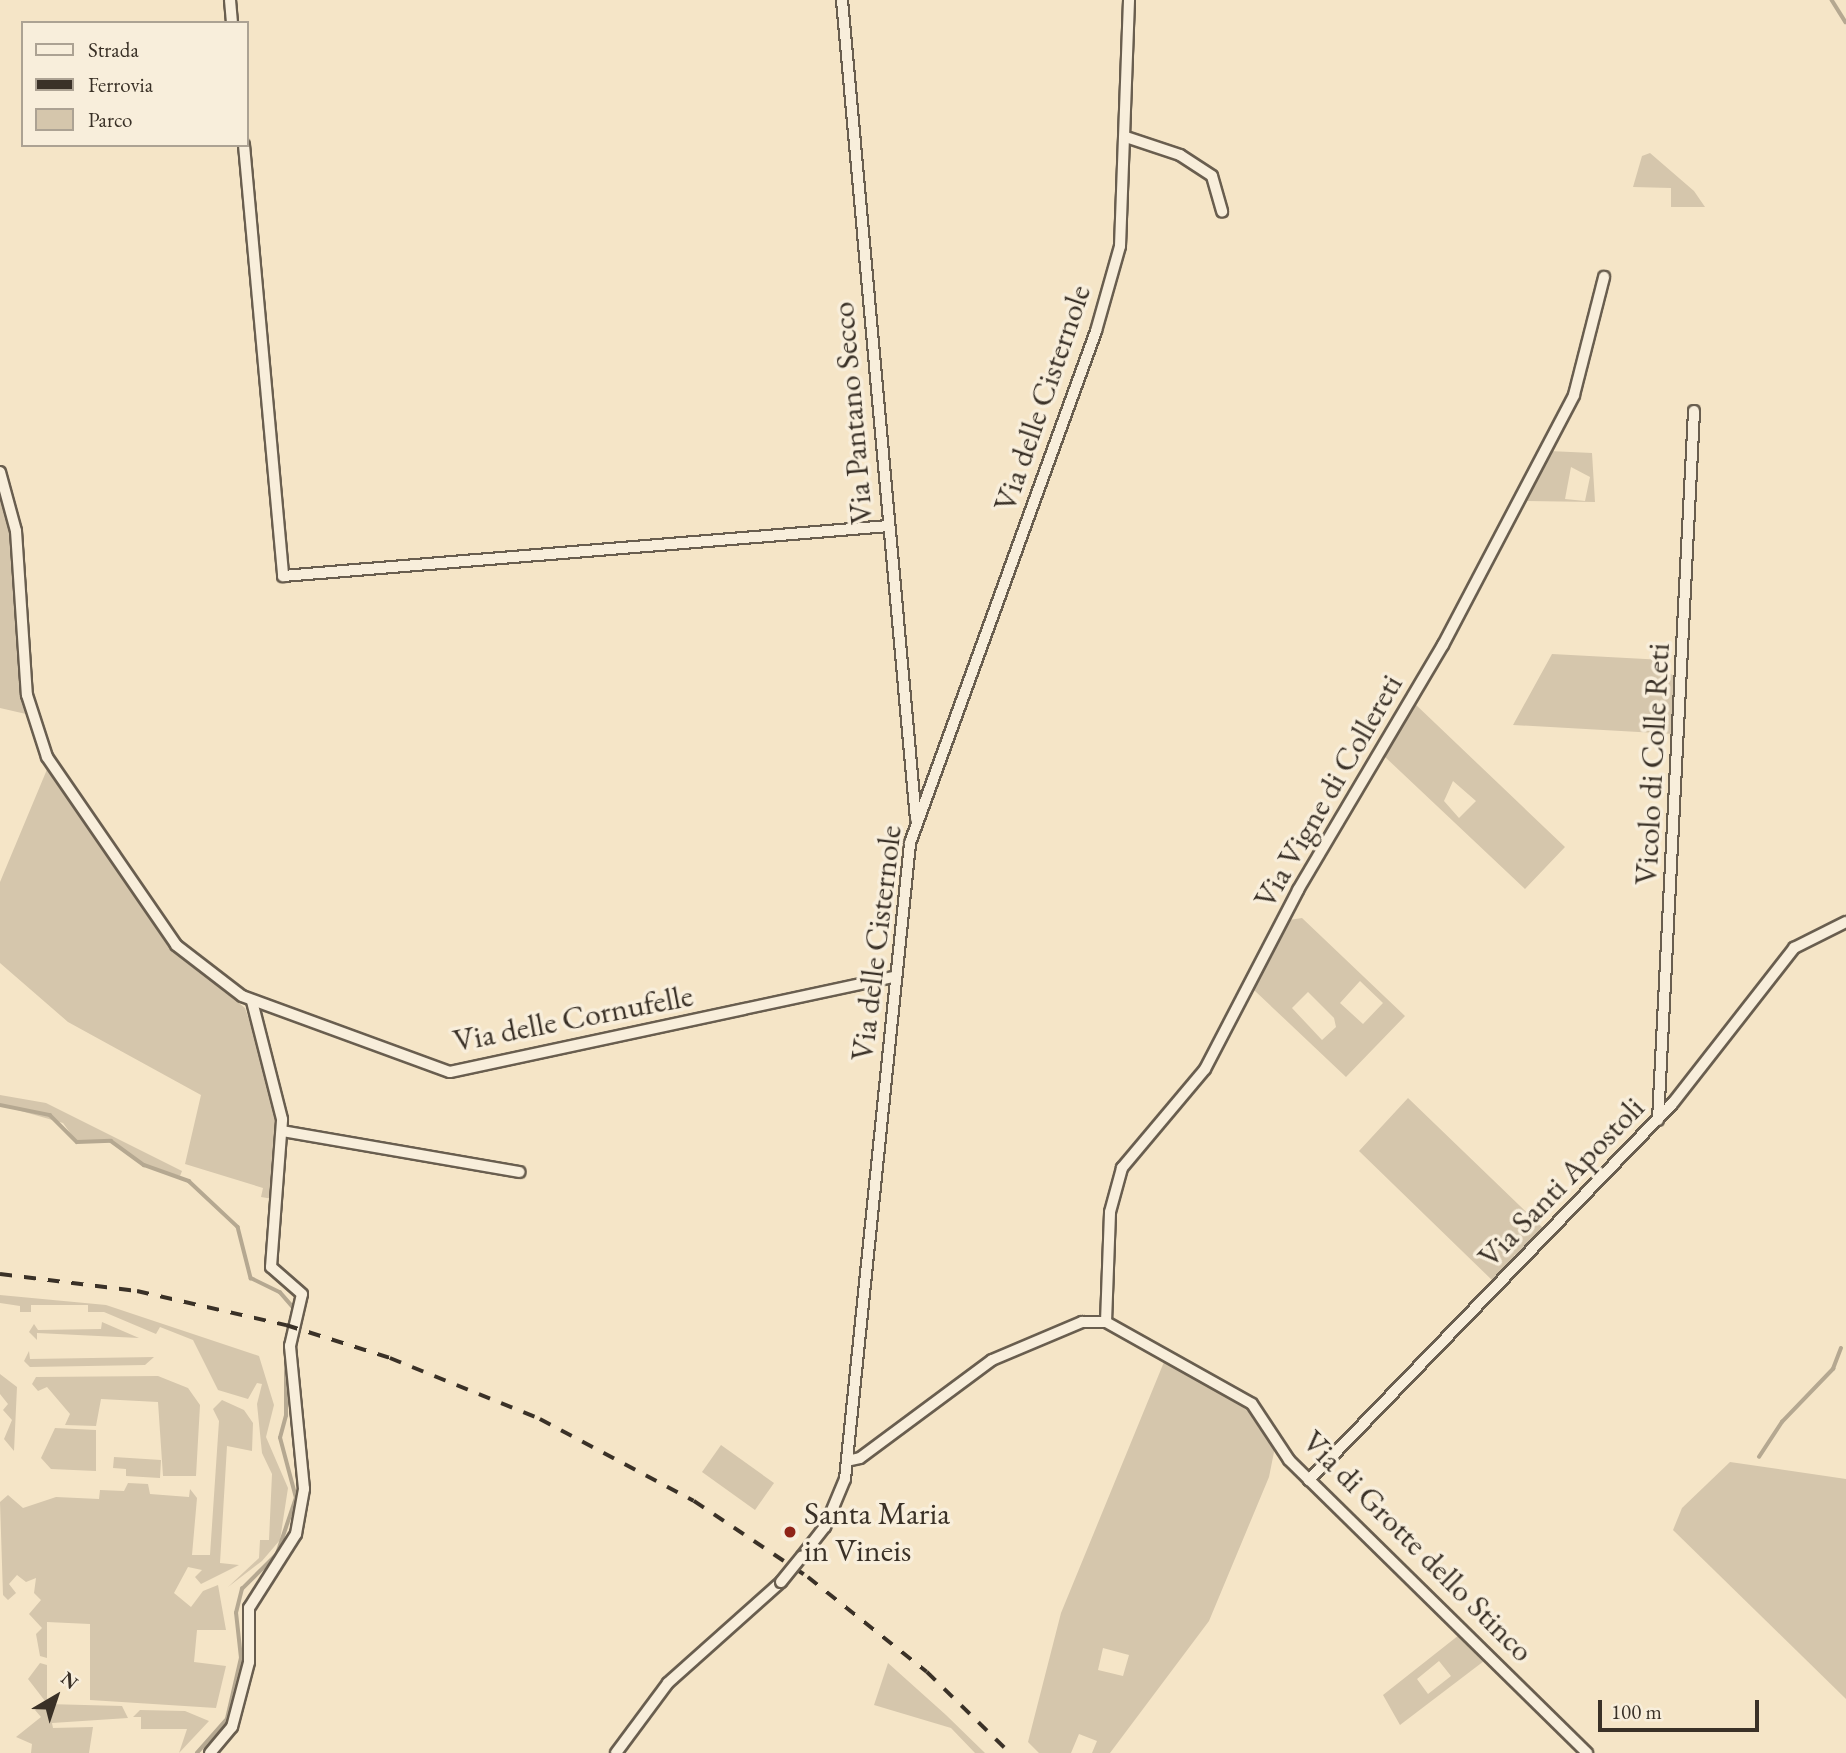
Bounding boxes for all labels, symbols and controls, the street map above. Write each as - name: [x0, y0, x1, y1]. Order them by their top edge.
- legend: [21, 21, 248, 147]
- text: Strada: [88, 36, 139, 63]
- text: Ferrovia: [88, 71, 153, 98]
- text: Parco: [88, 106, 132, 133]
- street label: Via delle Cisternole: [985, 280, 1099, 516]
- street label: Via Pantano Secco: [823, 300, 881, 526]
- street label: Vicolo di Colle Reti: [1626, 642, 1678, 886]
- street label: Via Vigne di Collereti: [1245, 667, 1411, 915]
- street label: Via delle Cisternole: [842, 823, 910, 1063]
- street label: Via delle Cornufelle: [450, 976, 696, 1060]
- street label: Via Santi Apostoli: [1470, 1089, 1652, 1275]
- street label: Via di Grotte dello Stinco: [1294, 1422, 1542, 1670]
- place label: Santa Maria in Vineis: [804, 1495, 950, 1570]
- marker: Santa Maria in Vineis: [782, 1524, 798, 1540]
- north arrow: [21, 1662, 91, 1732]
- text: N: [56, 1666, 83, 1695]
- scale bar: [1601, 1686, 1762, 1730]
- text: 100 m: [1611, 1698, 1662, 1725]

